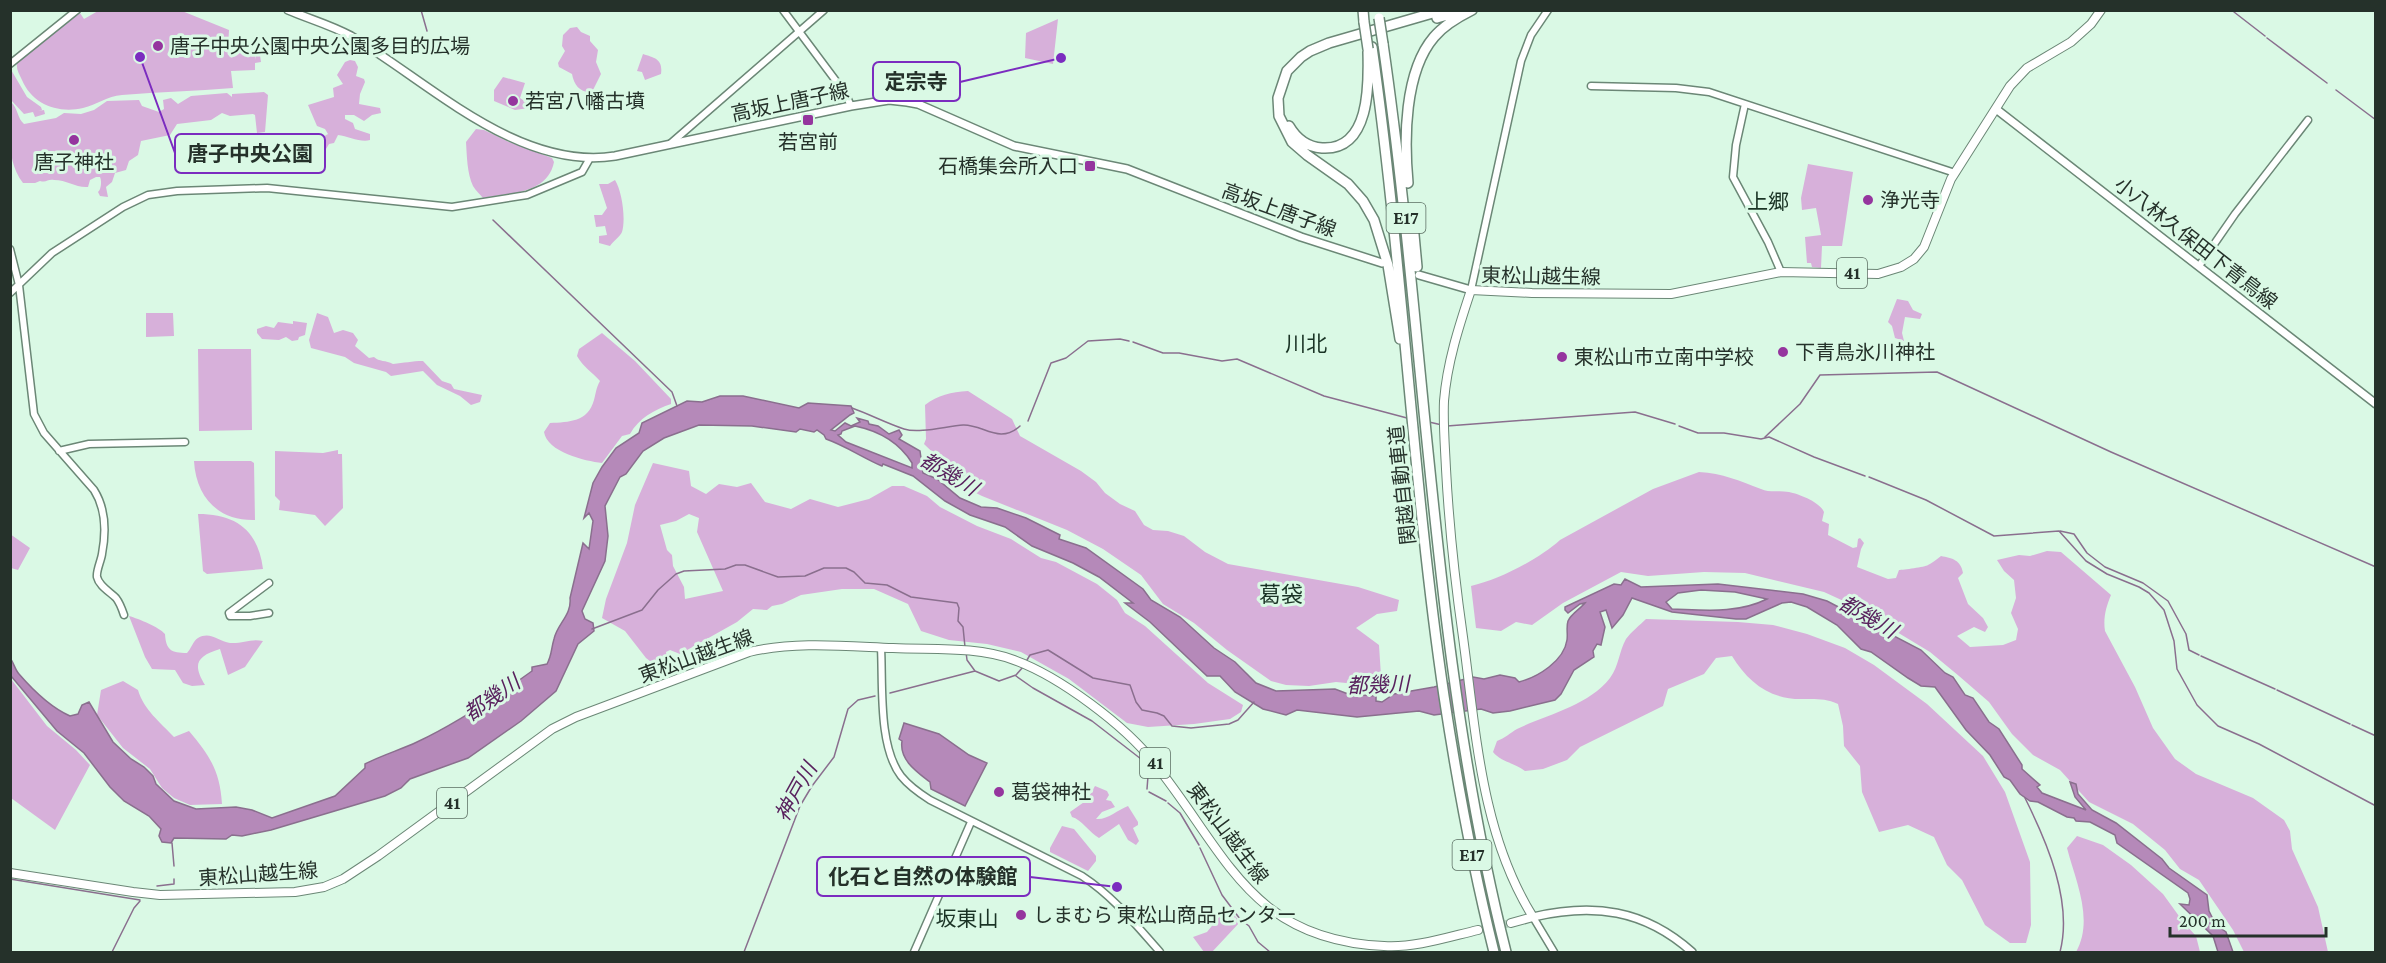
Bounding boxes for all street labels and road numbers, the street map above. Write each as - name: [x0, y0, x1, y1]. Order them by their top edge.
- street label: 高坂上唐子線: [729, 79, 851, 125]
- street label: 小八林久保田下青鳥線: [2110, 173, 2282, 313]
- street label: 高坂上唐子線: [1219, 179, 1339, 241]
- road number: E17: [1386, 203, 1426, 233]
- road number: 41: [1837, 258, 1867, 288]
- street label: 東松山越生線: [1481, 264, 1601, 288]
- street label: 関越自動車道: [1385, 424, 1419, 546]
- street label: 東松山越生線: [636, 625, 756, 687]
- road number: 41: [1140, 748, 1170, 778]
- street label: 東松山越生線: [1183, 778, 1273, 888]
- road number: 41: [437, 788, 467, 818]
- road number: E17: [1452, 840, 1492, 870]
- street label: 東松山越生線: [197, 859, 319, 889]

